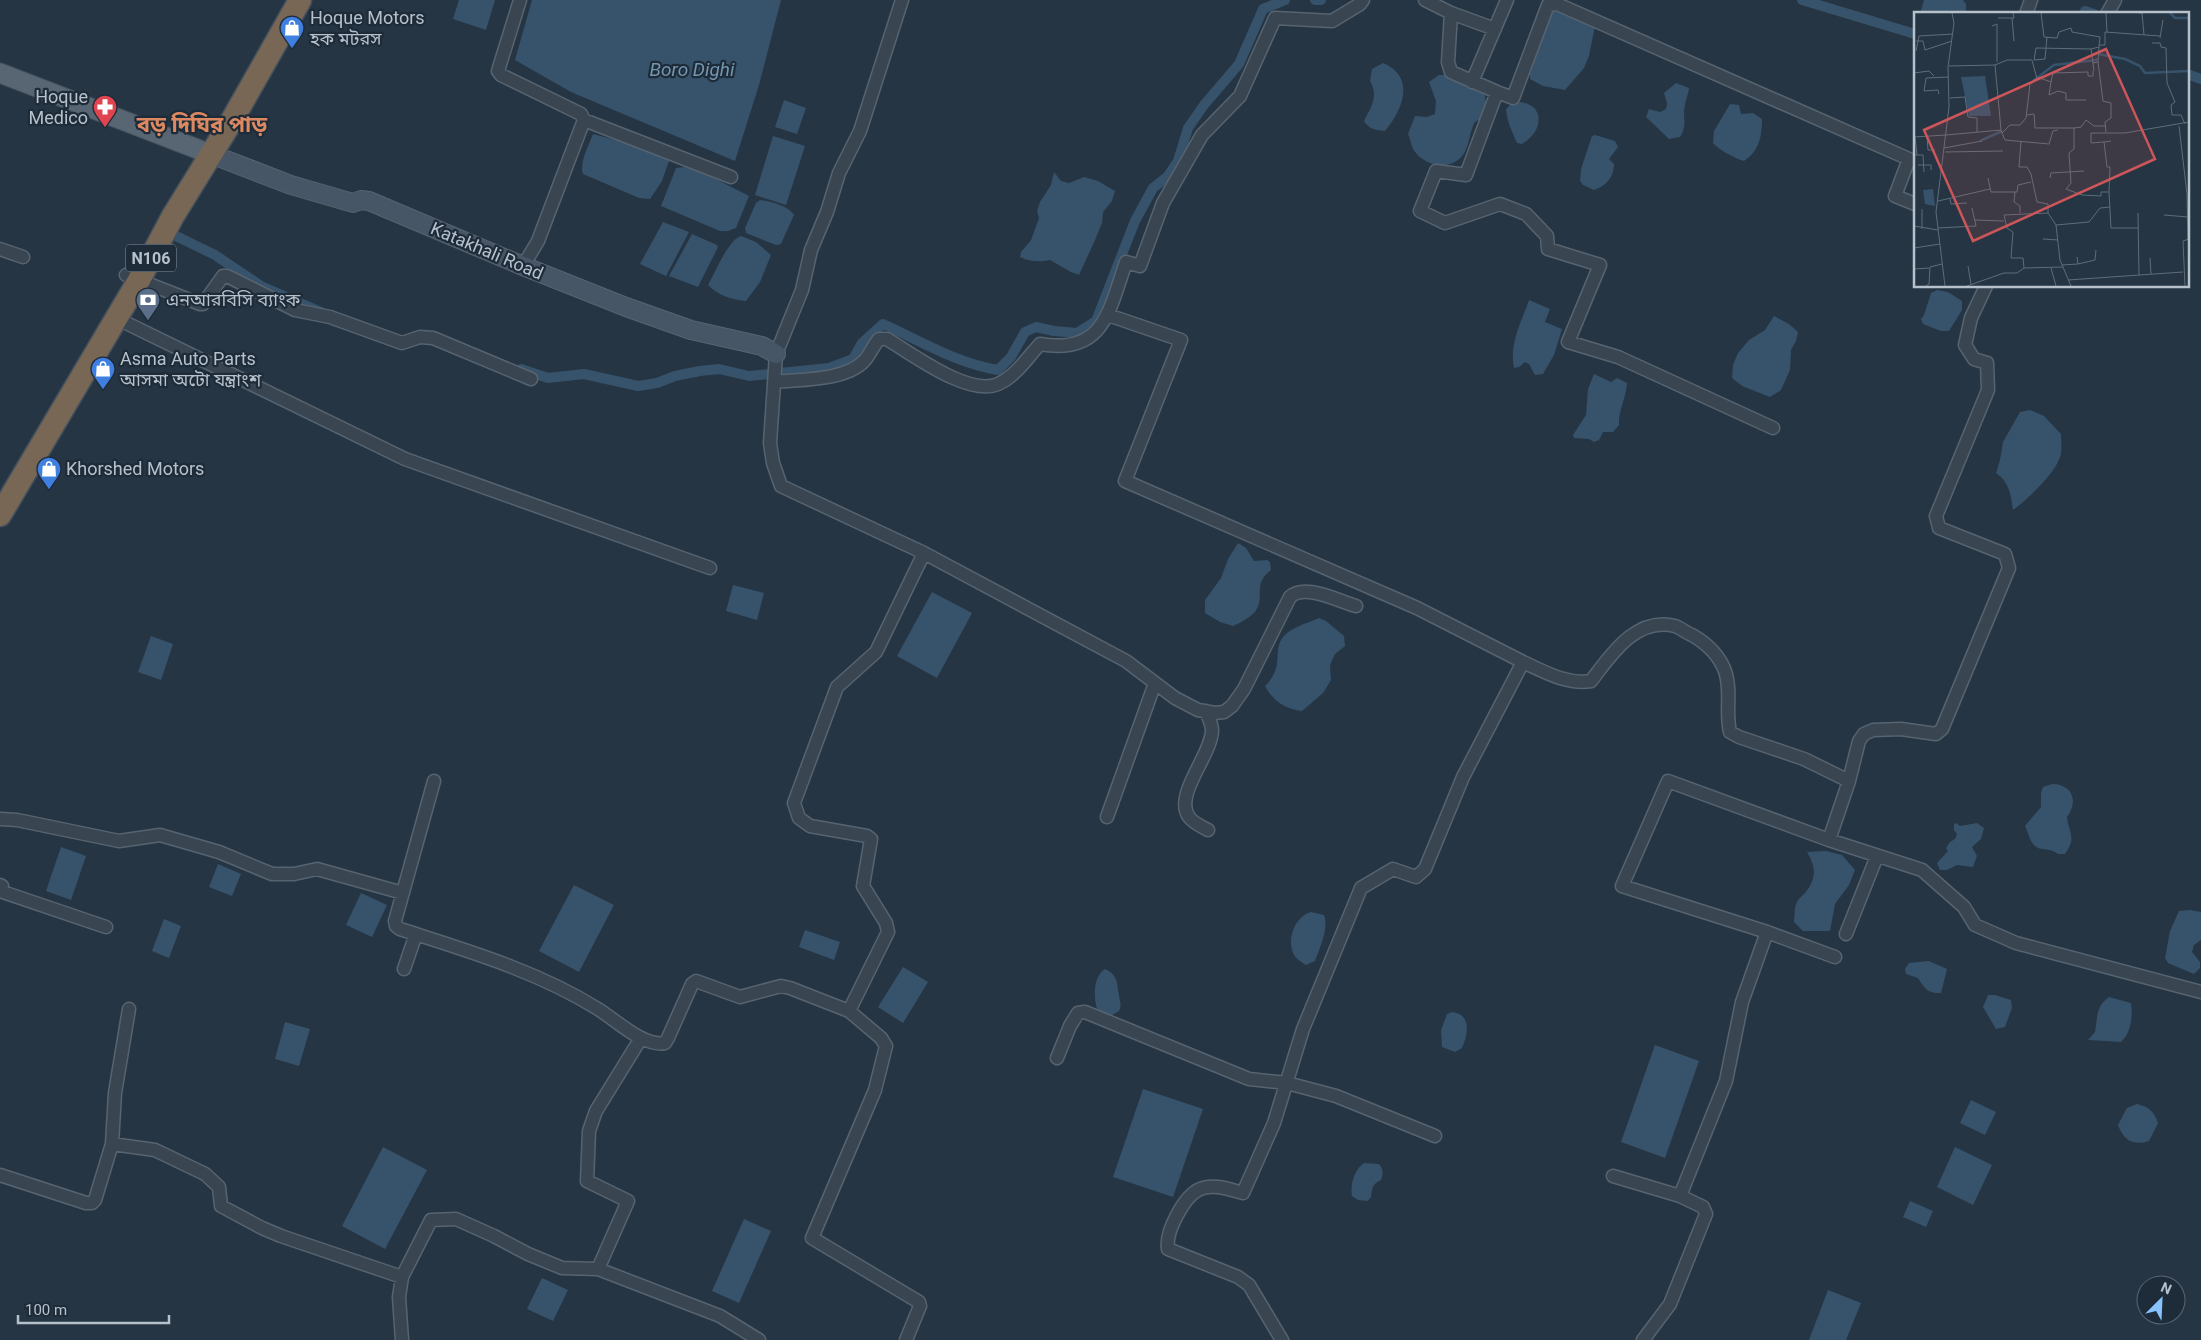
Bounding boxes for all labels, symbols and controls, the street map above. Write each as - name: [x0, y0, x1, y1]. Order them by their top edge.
- place label: Hoque Motors হক মটরস: [309, 7, 425, 49]
- inset map: [1914, 12, 2188, 288]
- shop icon: Hoque Motors হক মটরস: [279, 15, 305, 49]
- water label: Boro Dighi: [650, 58, 735, 81]
- place label: Hoque Medico: [29, 86, 88, 128]
- pharmacy icon: Hoque Medico: [92, 94, 118, 128]
- district label: বড় দিঘির পাড়: [136, 112, 268, 137]
- street label: Katakhali Road: [428, 217, 547, 284]
- road number: N106: [126, 244, 176, 272]
- bank icon: এনআরবিসি ব্যাংক: [135, 287, 161, 321]
- place label: এনআরবিসি ব্যাংক: [166, 289, 301, 310]
- place label: Asma Auto Parts আসমা অটো যন্ত্রাংশ: [119, 348, 262, 390]
- shop icon: Asma Auto Parts আসমা অটো যন্ত্রাংশ: [90, 356, 116, 390]
- shop icon: Khorshed Motors: [36, 456, 62, 490]
- place label: Khorshed Motors: [66, 458, 204, 479]
- north arrow: [2136, 1275, 2186, 1325]
- text: N: [2159, 1279, 2174, 1297]
- scale bar: [18, 1292, 169, 1324]
- text: 100 m: [25, 1301, 67, 1319]

